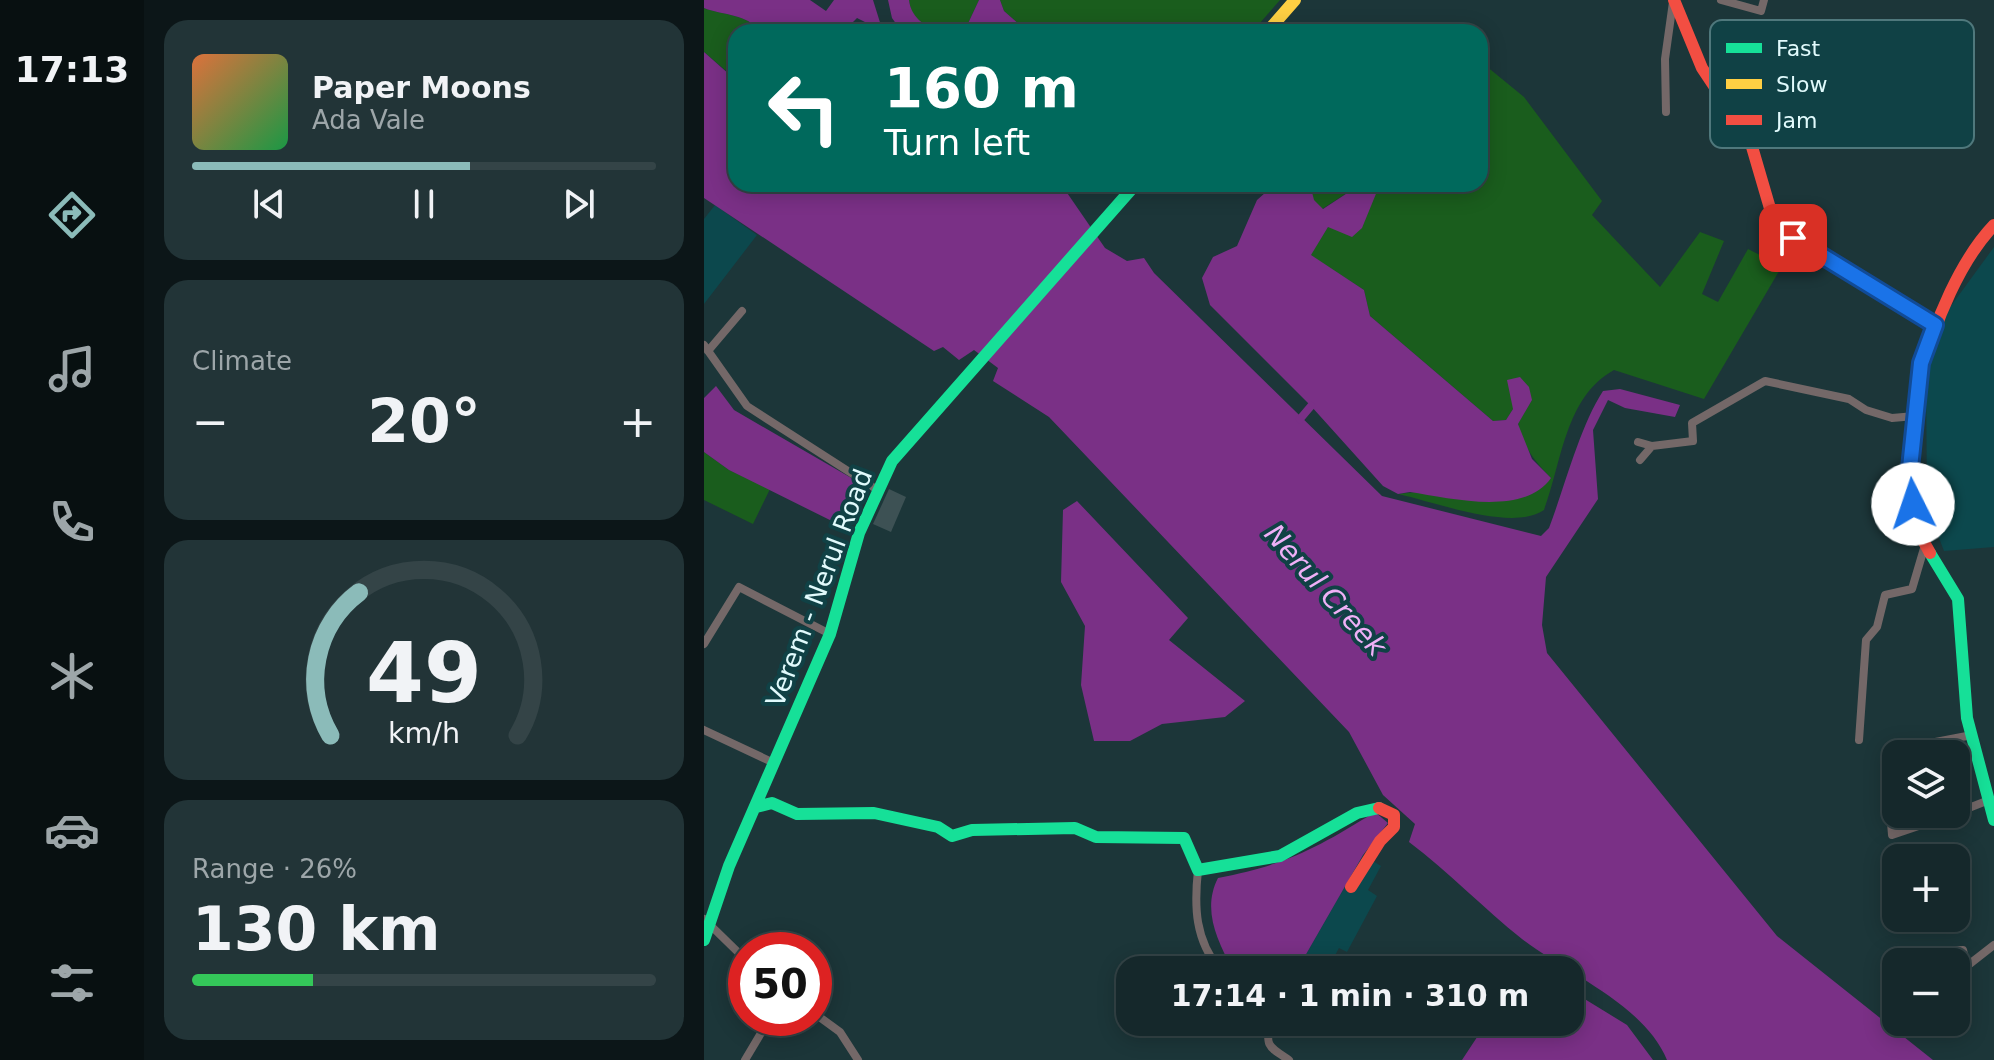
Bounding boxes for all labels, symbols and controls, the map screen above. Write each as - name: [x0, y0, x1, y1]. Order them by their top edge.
- legend: [1710, 20, 1974, 148]
- text: Fast: [1776, 36, 1821, 61]
- text: 17:13: [15, 49, 129, 90]
- text: 160 m: [884, 55, 1079, 120]
- icon: left: [752, 56, 856, 160]
- text: Paper Moons: [312, 70, 531, 105]
- text: Slow: [1776, 72, 1828, 97]
- text: Ada Vale: [312, 105, 425, 135]
- text: Jam: [1774, 108, 1817, 133]
- text: Turn left: [884, 122, 1030, 163]
- icon: previous: [247, 182, 291, 226]
- icon: pause: [402, 182, 446, 226]
- icon: next: [557, 182, 601, 226]
- icon: directions: [44, 187, 100, 243]
- pin: [1759, 204, 1827, 272]
- icon: arrive: [1771, 216, 1815, 260]
- icon: music: [44, 341, 100, 397]
- text: Climate: [192, 346, 292, 376]
- text: 20°: [367, 386, 481, 456]
- text: −: [192, 396, 229, 447]
- text: +: [619, 396, 656, 447]
- position arrow: [1871, 462, 1955, 546]
- street label: Verem - Nerul Road: [760, 465, 878, 711]
- icon: phone: [44, 494, 100, 550]
- water label: Nerul Creek: [1258, 518, 1395, 664]
- text: 49: [366, 625, 482, 722]
- icon: climate: [44, 648, 100, 704]
- text: km/h: [388, 716, 460, 750]
- map controls: [1882, 740, 1970, 1036]
- button: layers: [1882, 740, 1970, 828]
- icon: car: [44, 802, 100, 858]
- button: +: [1882, 844, 1970, 932]
- text: Range · 26%: [192, 854, 357, 884]
- text: 130 km: [192, 894, 441, 964]
- speed limit sign: 50: [728, 932, 832, 1036]
- button: −: [1882, 948, 1970, 1036]
- icon: filters: [44, 955, 100, 1011]
- text: 17:14 · 1 min · 310 m: [1171, 978, 1529, 1013]

